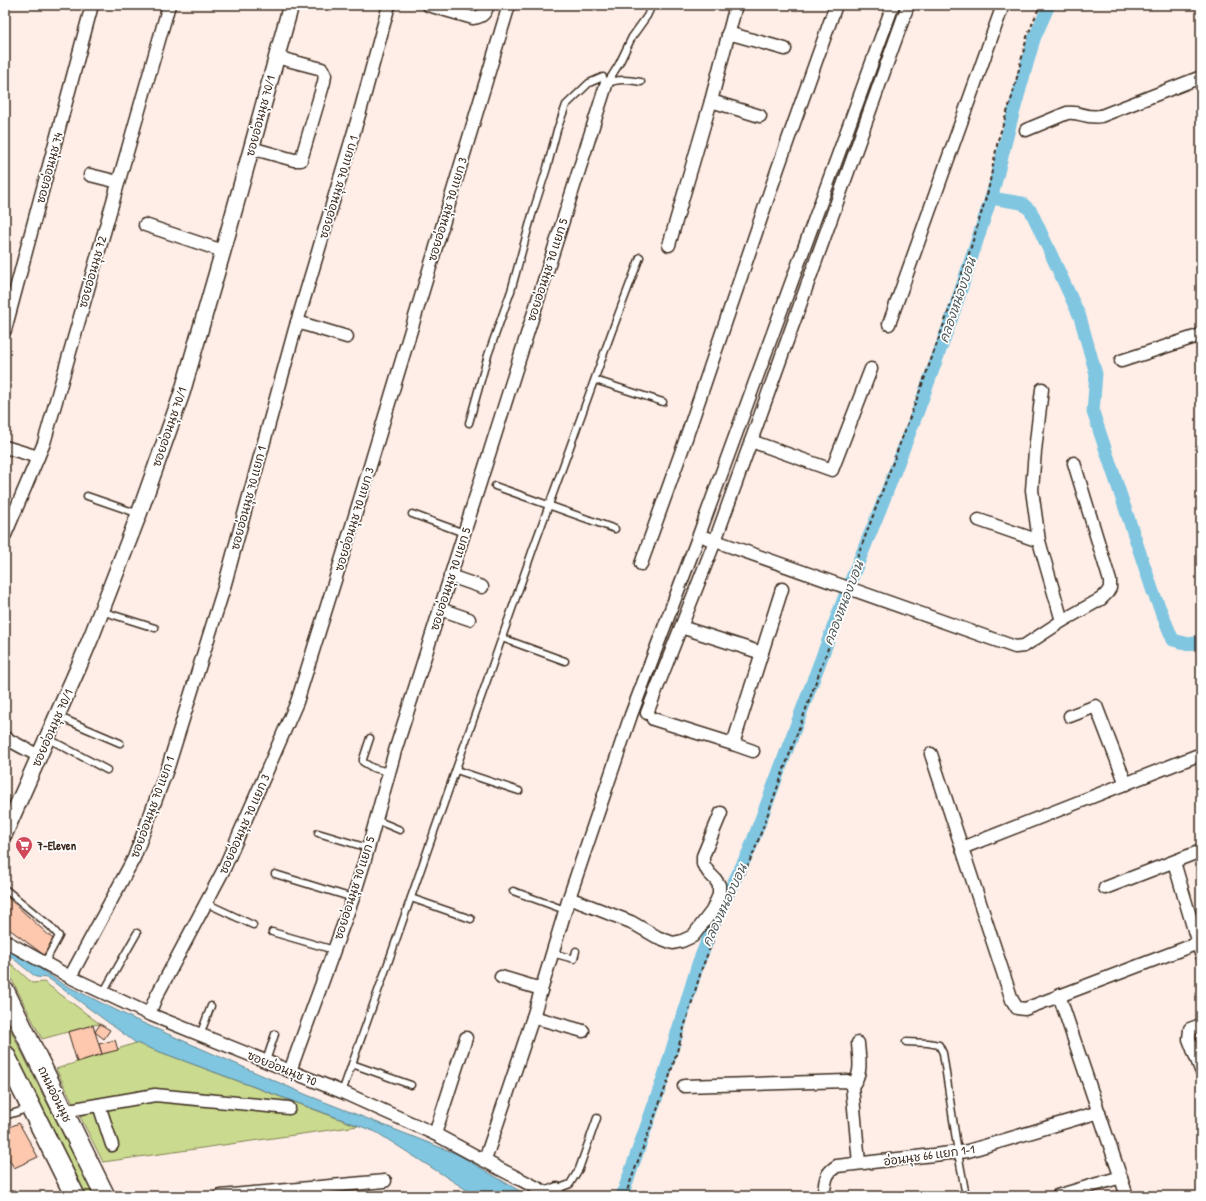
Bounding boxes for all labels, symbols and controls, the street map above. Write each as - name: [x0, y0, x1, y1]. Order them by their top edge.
- street label: ซอยอ่อนนุช 70/1: [241, 74, 280, 159]
- street label: ซอยอ่อนนุช 74: [31, 130, 68, 206]
- street label: ซอยอ่อนนุช 70 แยก 1: [314, 133, 363, 241]
- street label: ซอยอ่อนนุช 70 แยก 3: [423, 155, 472, 263]
- street label: ซอยอ่อนนุช 70 แยก 5: [522, 216, 573, 324]
- street label: ซอยอ่อนนุช 72: [74, 234, 111, 310]
- water label: คลองหนองบอน: [934, 254, 980, 345]
- street label: ซอยอ่อนนุช 70/1: [147, 385, 192, 469]
- street label: ซอยอ่อนนุช 70 แยก 1: [226, 444, 271, 552]
- street label: ซอยอ่อนนุช 70 แยก 3: [330, 465, 379, 573]
- street label: ซอยอ่อนนุช 70 แยก 5: [425, 525, 476, 633]
- water label: คลองหนองบอน: [819, 557, 868, 647]
- street label: ซอยอ่อนนุช 70/1: [27, 687, 78, 770]
- street label: ซอยอ่อนนุช 70 แยก 1: [126, 754, 179, 860]
- street label: ซอยอ่อนนุช 70 แยก 3: [214, 771, 275, 877]
- street label: ซอยอ่อนนุช 70 แยก 5: [329, 834, 380, 942]
- supermarket icon: 7-Eleven: [14, 835, 34, 860]
- place label: 7-Eleven: [36, 837, 77, 854]
- water label: คลองหนองบอน: [697, 860, 751, 949]
- street label: ซอยอ่อนนุช 70: [244, 1046, 319, 1091]
- street label: ถนนอ่อนนุช: [33, 1063, 76, 1126]
- street label: อ่อนนุช 66 แยก 1-1: [882, 1140, 976, 1171]

